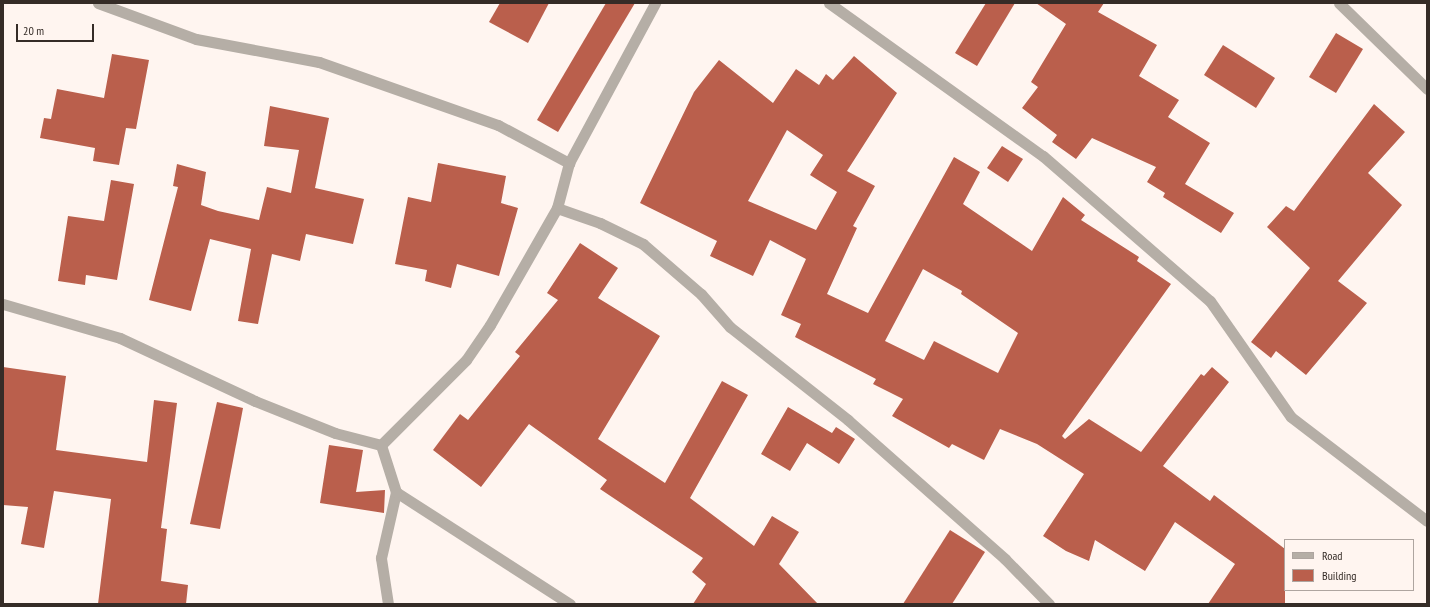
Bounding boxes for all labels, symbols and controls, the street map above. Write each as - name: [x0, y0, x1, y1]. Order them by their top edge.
- scale bar: [18, 16, 96, 42]
- text: 20 m: [23, 23, 44, 38]
- legend: [1284, 539, 1414, 591]
- text: Road: [1322, 548, 1342, 563]
- text: Building: [1322, 568, 1357, 583]

